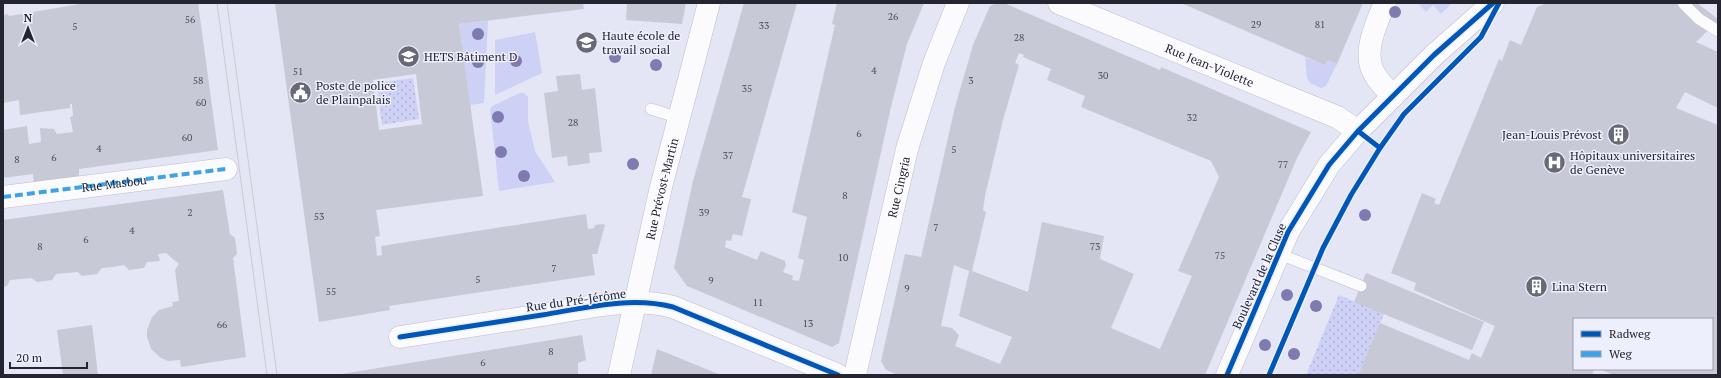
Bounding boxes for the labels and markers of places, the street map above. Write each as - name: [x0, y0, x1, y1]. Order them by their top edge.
- place label: Haute école de travail social: [602, 28, 680, 57]
- school or university icon: Haute école de travail social: [573, 29, 599, 55]
- school or university icon: HETS Bâtiment D: [396, 43, 422, 69]
- place label: HETS Bâtiment D: [424, 49, 517, 64]
- place label: Poste de police de Plainpalais: [316, 78, 396, 107]
- public building icon: Poste de police de Plainpalais: [288, 79, 314, 105]
- building icon: Jean-Louis Prévost: [1605, 121, 1631, 147]
- place label: Jean-Louis Prévost: [1502, 127, 1603, 142]
- place label: Hôpitaux universitaires de Genève: [1570, 148, 1695, 177]
- hospital icon: Hôpitaux universitaires de Genève: [1541, 149, 1567, 175]
- building icon: Lina Stern: [1524, 273, 1550, 299]
- place label: Lina Stern: [1552, 279, 1607, 294]

